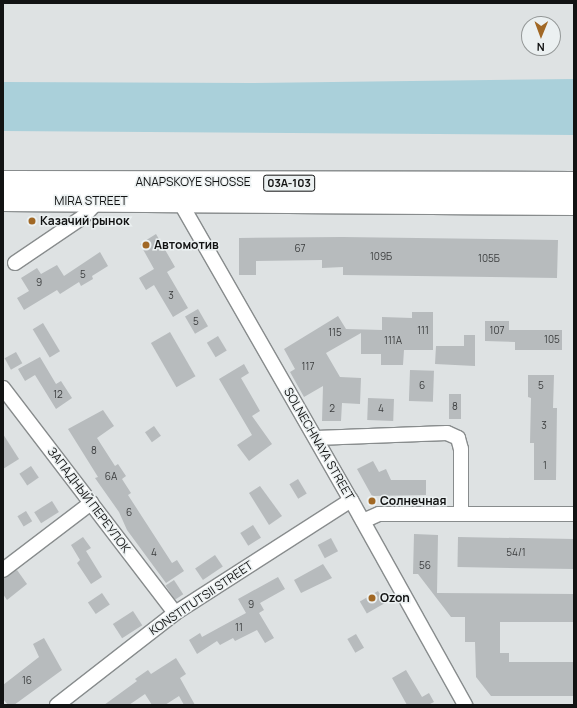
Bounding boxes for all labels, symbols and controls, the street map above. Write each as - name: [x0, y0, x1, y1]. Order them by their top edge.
- north arrow: [521, 16, 561, 56]
- text: N: [537, 40, 545, 55]
- road number: 03А-103: [263, 174, 315, 192]
- street label: ANAPSKOYE SHOSSE: [135, 175, 251, 189]
- street label: MIRA STREET: [54, 194, 128, 208]
- place label: Казачий рынок: [40, 214, 129, 228]
- marker: Казачий рынок: [27, 216, 37, 226]
- place label: Автомотив: [154, 238, 219, 252]
- marker: Автомотив: [141, 240, 151, 250]
- house number: 67: [294, 243, 306, 255]
- house number: 109Б: [370, 251, 392, 263]
- house number: 105Б: [478, 253, 500, 265]
- house number: 5: [80, 269, 86, 281]
- house number: 9: [36, 277, 42, 289]
- house number: 3: [168, 290, 174, 302]
- house number: 5: [193, 316, 199, 328]
- house number: 111: [417, 325, 429, 337]
- house number: 107: [489, 325, 505, 337]
- house number: 115: [328, 327, 342, 339]
- house number: 105: [544, 334, 560, 346]
- house number: 111А: [384, 335, 402, 347]
- house number: 117: [302, 361, 314, 373]
- house number: 6: [419, 380, 425, 392]
- house number: 5: [538, 380, 544, 392]
- street label: SOLNECHNAYA STREET: [281, 385, 357, 503]
- house number: 12: [53, 389, 63, 401]
- house number: 8: [452, 401, 458, 413]
- house number: 2: [329, 403, 335, 415]
- house number: 4: [378, 403, 384, 415]
- house number: 3: [541, 420, 547, 432]
- street label: ЗАПАДНЫЙ ПЕРЕУЛОК: [45, 444, 133, 556]
- house number: 8: [91, 445, 97, 457]
- house number: 1: [543, 460, 547, 472]
- house number: 6А: [105, 471, 117, 483]
- place label: Солнечная: [380, 494, 447, 508]
- marker: Солнечная: [367, 496, 377, 506]
- house number: 6: [126, 507, 132, 519]
- house number: 4: [151, 547, 157, 559]
- house number: 54/1: [506, 547, 526, 559]
- street label: KONSTITUTSII STREET: [146, 558, 256, 638]
- house number: 56: [419, 560, 431, 572]
- place label: Ozon: [380, 591, 410, 605]
- marker: Ozon: [367, 593, 377, 603]
- house number: 9: [248, 599, 254, 611]
- house number: 11: [235, 622, 243, 634]
- house number: 16: [22, 675, 32, 687]

